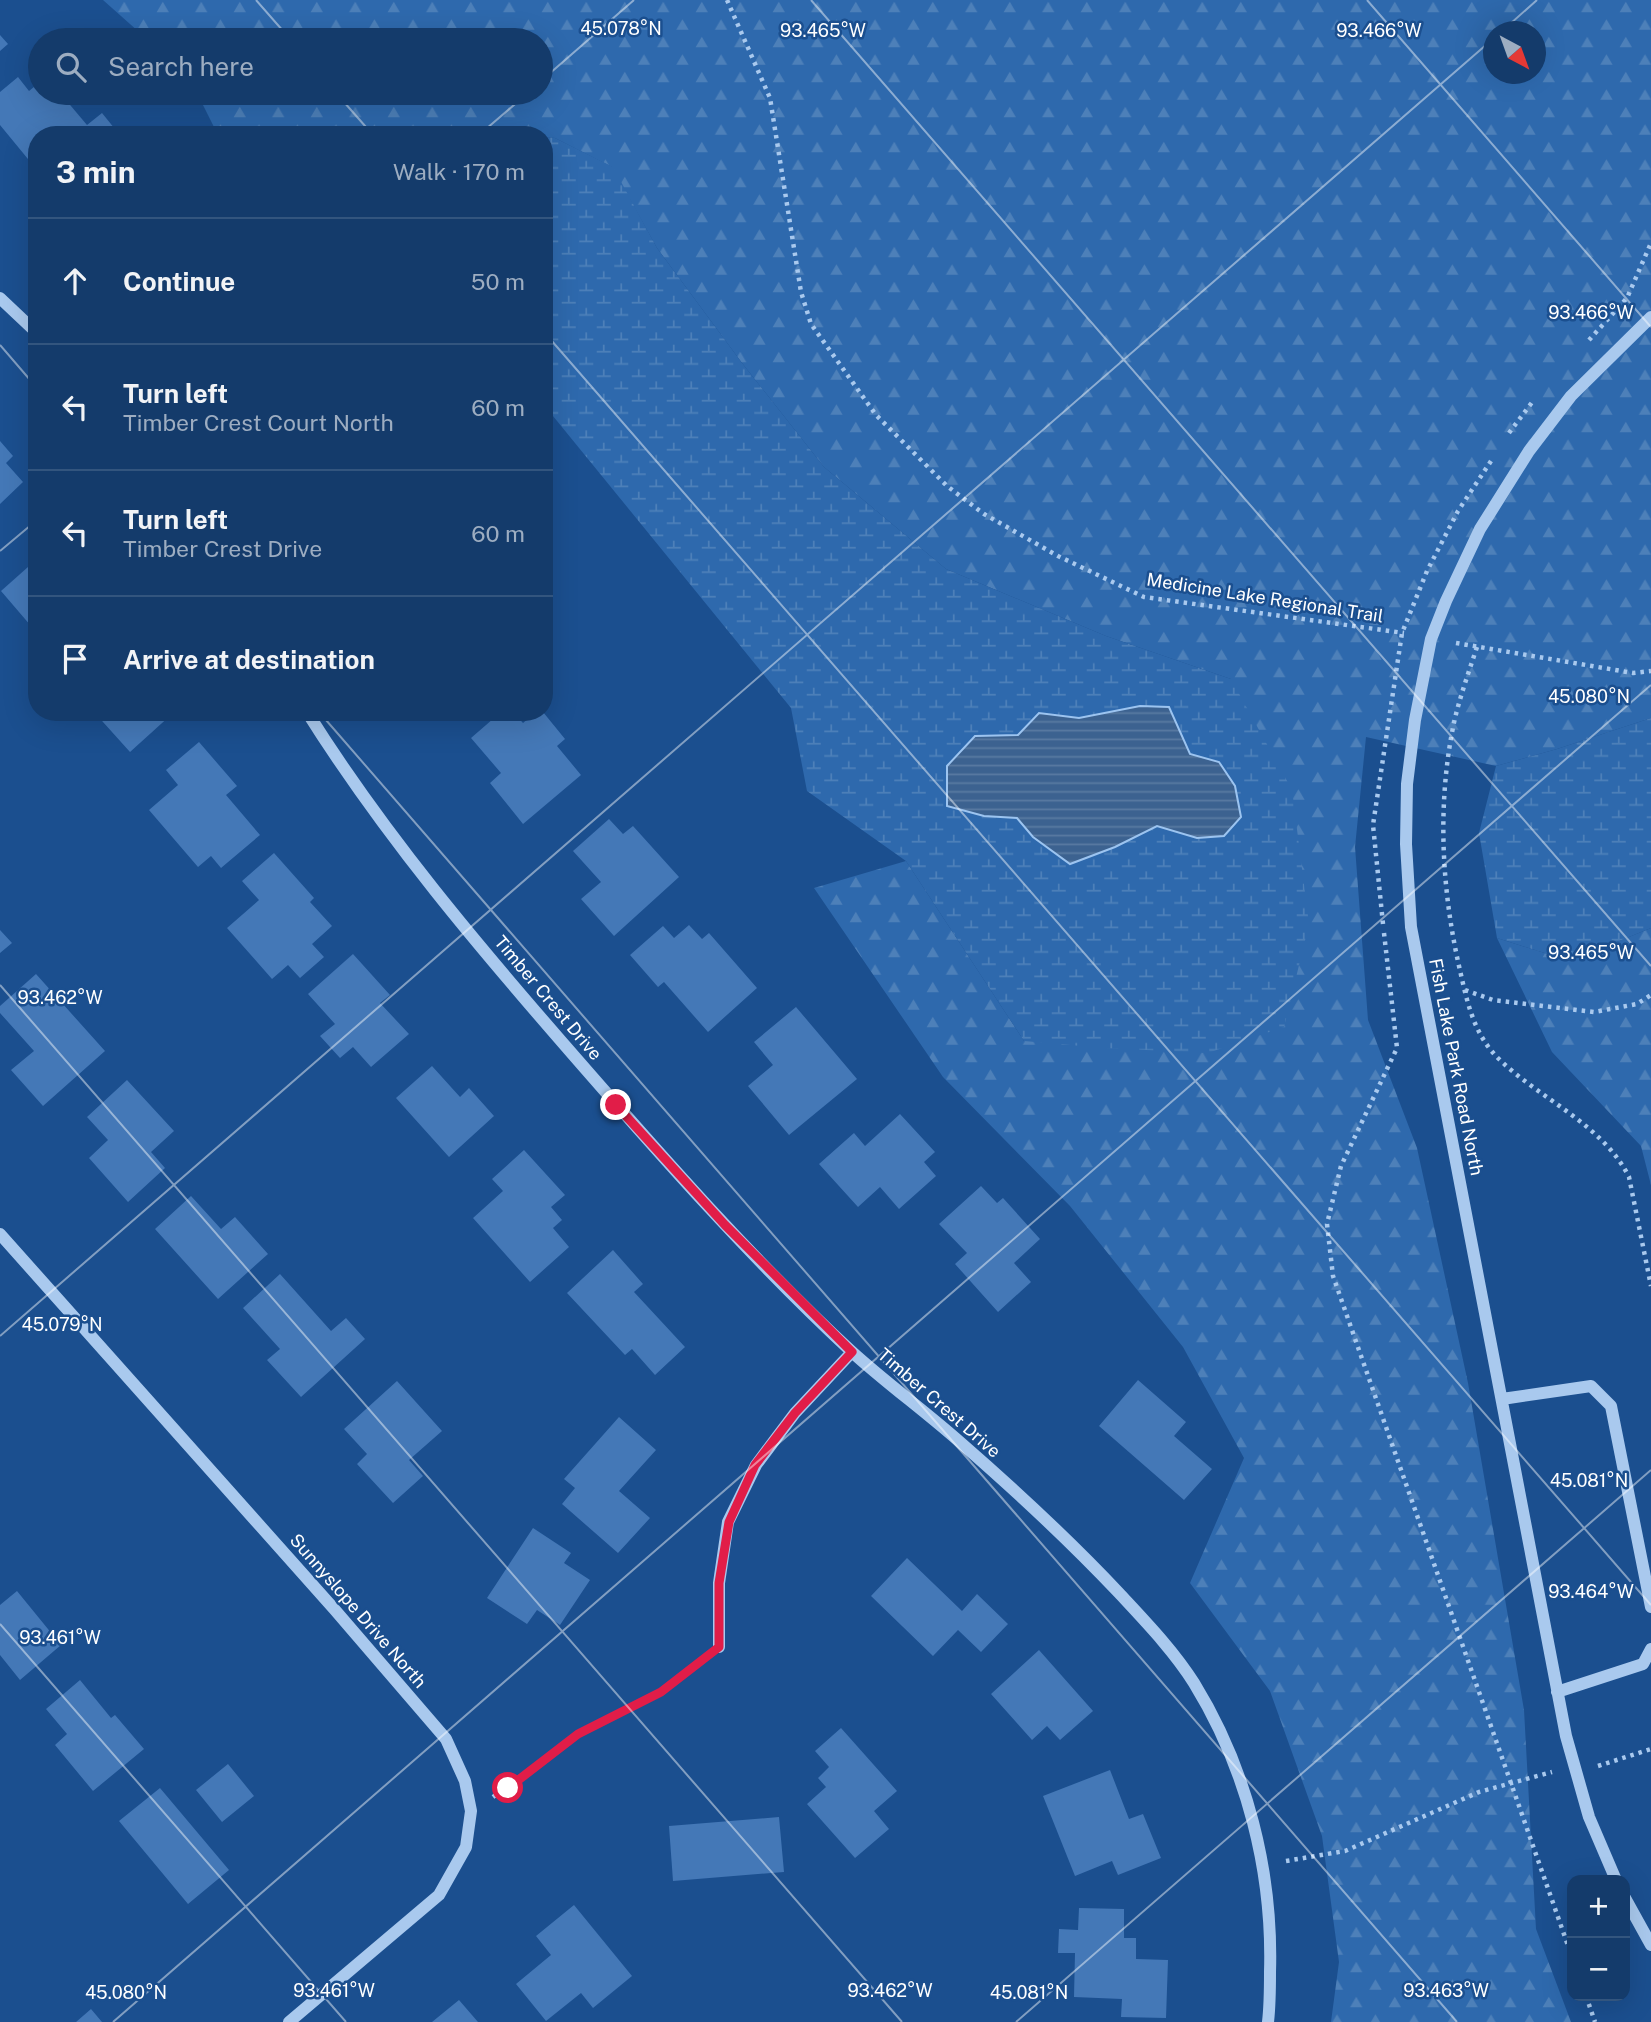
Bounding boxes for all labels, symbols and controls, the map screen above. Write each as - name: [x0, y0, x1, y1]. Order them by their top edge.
- text: 45.078°N: [580, 18, 662, 39]
- text: 93.465°W: [780, 20, 866, 41]
- text: 93.466°W: [1336, 20, 1422, 41]
- north arrow: [1483, 21, 1546, 84]
- search box: [28, 28, 553, 105]
- icon: search: [52, 48, 90, 86]
- text: Search here: [108, 51, 254, 82]
- text: 3 min: [56, 154, 135, 190]
- text: Walk · 170 m: [393, 158, 525, 185]
- icon: ahead: [56, 262, 94, 300]
- text: Continue: [123, 266, 235, 297]
- text: 50 m: [471, 268, 525, 295]
- text: 93.466°W: [1548, 302, 1634, 323]
- text: Turn left: [123, 378, 228, 409]
- icon: left: [56, 388, 94, 426]
- text: 60 m: [471, 394, 525, 421]
- text: Timber Crest Court North: [123, 409, 394, 436]
- text: Turn left: [123, 504, 228, 535]
- icon: left: [56, 514, 94, 552]
- text: 60 m: [471, 520, 525, 547]
- text: Timber Crest Drive: [123, 535, 322, 562]
- street label: Medicine Lake Regional Trail: [1145, 568, 1385, 627]
- icon: arrive: [56, 640, 94, 678]
- text: Arrive at destination: [123, 644, 375, 675]
- text: 45.080°N: [1548, 686, 1630, 707]
- street label: Timber Crest Drive: [490, 931, 607, 1064]
- text: 93.465°W: [1548, 942, 1634, 963]
- street label: Fish Lake Park Road North: [1425, 957, 1488, 1177]
- text: 93.462°W: [17, 987, 103, 1008]
- route end: [600, 1089, 631, 1120]
- text: 45.079°N: [21, 1314, 103, 1335]
- street label: Timber Crest Drive: [874, 1344, 1005, 1462]
- text: 45.081°N: [1550, 1470, 1628, 1491]
- street label: Sunnyslope Drive North: [286, 1529, 431, 1692]
- text: 93.464°W: [1548, 1581, 1634, 1602]
- text: 93.461°W: [19, 1627, 101, 1648]
- route start: [492, 1772, 523, 1803]
- map controls: [1567, 1875, 1630, 2001]
- button: +: [1567, 1875, 1630, 1938]
- button: −: [1567, 1938, 1630, 2001]
- text: 93.461°W: [293, 1980, 375, 2001]
- text: 93.462°W: [847, 1980, 933, 2001]
- text: 93.463°W: [1403, 1980, 1489, 2001]
- text: 45.080°N: [85, 1982, 167, 2003]
- text: 45.081°N: [990, 1982, 1068, 2003]

